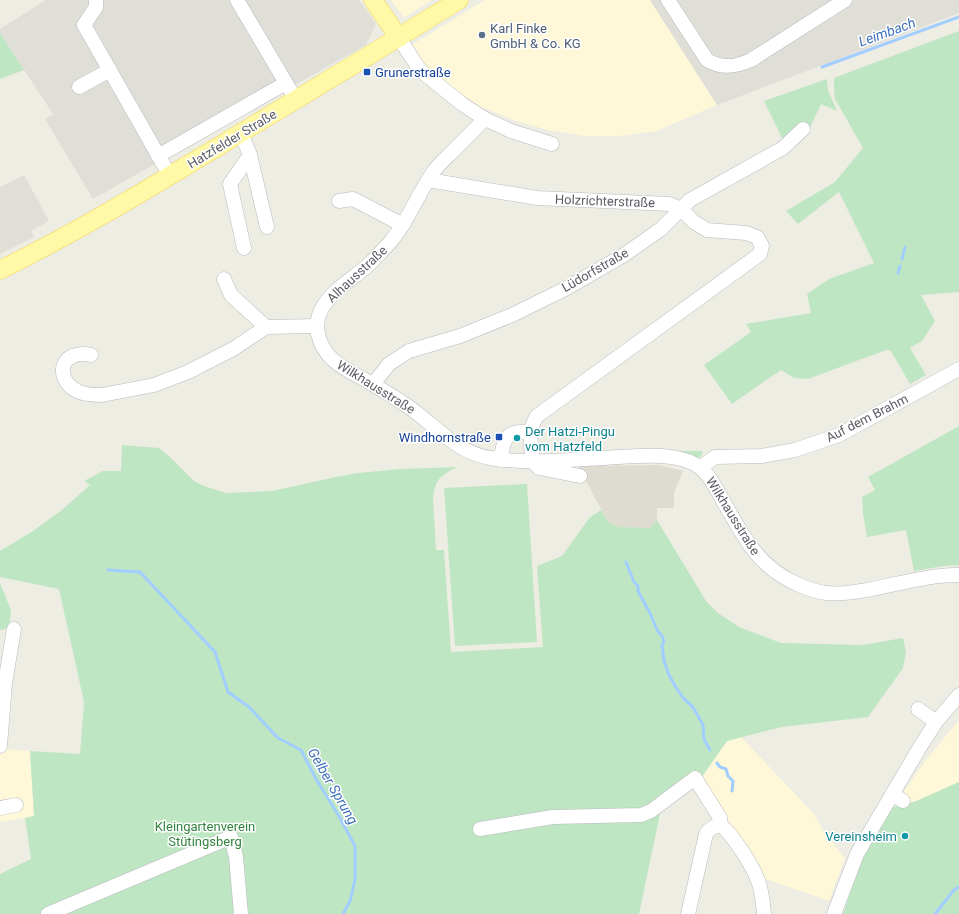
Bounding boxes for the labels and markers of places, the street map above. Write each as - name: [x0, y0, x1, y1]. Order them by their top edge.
- place label: Karl Finke GmbH & Co. KG: [490, 21, 581, 51]
- marker: Karl Finke GmbH & Co. KG: [477, 30, 487, 40]
- place label: Grunerstraße: [375, 65, 451, 80]
- marker: Grunerstraße: [362, 67, 372, 77]
- place label: Der Hatzi-Pingu vom Hatzfeld: [525, 424, 615, 454]
- place label: Windhornstraße: [399, 430, 491, 445]
- marker: Windhornstraße: [494, 432, 504, 442]
- marker: Der Hatzi-Pingu vom Hatzfeld: [512, 433, 522, 443]
- place label: Vereinsheim: [825, 829, 897, 844]
- marker: Vereinsheim: [900, 831, 910, 841]

